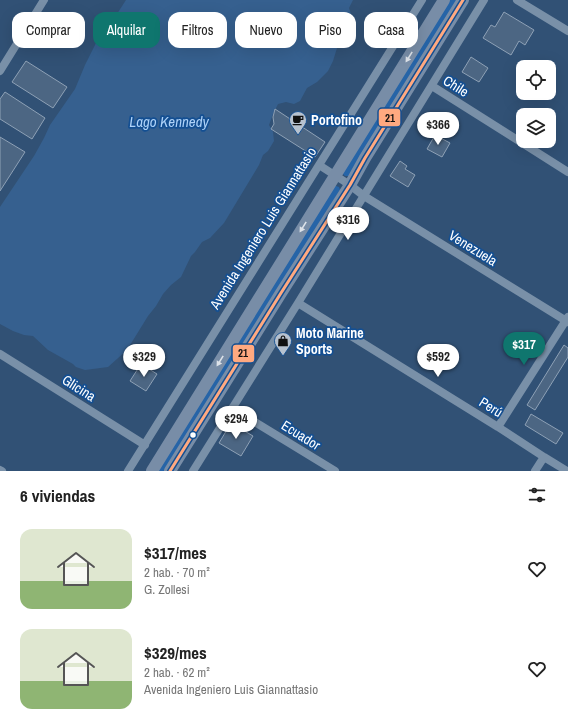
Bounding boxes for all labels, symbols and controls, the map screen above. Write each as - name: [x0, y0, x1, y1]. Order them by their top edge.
- chip: Comprar: [12, 12, 85, 48]
- chip: Alquilar: [93, 12, 160, 48]
- chip: Filtros: [168, 12, 227, 48]
- chip: Nuevo: [235, 12, 297, 48]
- chip: Piso: [305, 12, 356, 48]
- chip: Casa: [364, 12, 418, 48]
- one-way arrow: [405, 52, 413, 62]
- map controls: [516, 60, 556, 148]
- button: locate: [516, 60, 556, 100]
- street label: Chile: [440, 71, 472, 101]
- line badge: 21: [378, 108, 401, 127]
- button: layers: [516, 108, 556, 148]
- cafe icon: Portofino: [288, 110, 308, 135]
- water label: Lago Kennedy: [129, 111, 210, 132]
- place label: Portofino: [311, 111, 362, 129]
- text: 21: [385, 111, 395, 125]
- pin: $366: [414, 112, 462, 146]
- text: $366: [426, 116, 450, 133]
- street label: Avenida Ingeniero Luis Giannattasio: [205, 144, 320, 313]
- pin: $316: [324, 207, 372, 241]
- text: $316: [336, 211, 360, 228]
- one-way arrow: [300, 221, 307, 233]
- street label: Venezuela: [445, 226, 501, 270]
- place label: Moto Marine Sports: [296, 324, 364, 358]
- shop icon: Moto Marine Sports: [273, 331, 293, 356]
- pin: $317: [500, 332, 548, 366]
- text: $317: [512, 336, 536, 353]
- pin: $329: [120, 344, 168, 378]
- line badge: 21: [232, 344, 255, 363]
- pin: $592: [414, 344, 462, 378]
- text: 21: [238, 346, 248, 360]
- text: $329: [132, 348, 156, 365]
- text: $592: [426, 348, 450, 365]
- one-way arrow: [216, 355, 223, 367]
- street label: Glicina: [59, 371, 100, 406]
- street label: Perú: [476, 393, 506, 421]
- pin: $294: [212, 406, 260, 440]
- text: $294: [224, 410, 248, 427]
- street label: Ecuador: [278, 416, 324, 454]
- unlabelled marker: [188, 430, 198, 440]
- text: 6 viviendas: [20, 484, 95, 507]
- icon: filters: [526, 484, 548, 506]
- text: $317/mes: [144, 541, 207, 564]
- icon: home: [52, 545, 100, 593]
- icon: heart: [526, 558, 548, 580]
- text: 2 hab. · 70 m²: [144, 564, 210, 581]
- text: G. Zollesi: [144, 581, 190, 598]
- text: $329/mes: [144, 641, 207, 664]
- icon: home: [52, 645, 100, 693]
- icon: heart: [526, 658, 548, 680]
- text: 2 hab. · 62 m²: [144, 664, 210, 681]
- text: Avenida Ingeniero Luis Giannattasio: [144, 681, 318, 698]

